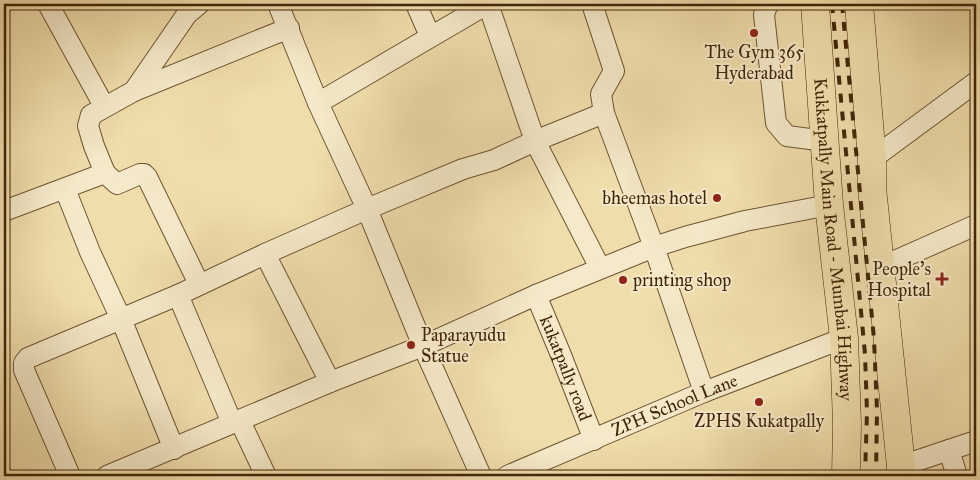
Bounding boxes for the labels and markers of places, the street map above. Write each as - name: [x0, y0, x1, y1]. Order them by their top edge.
- marker: The Gym 365 Hyderabad: [748, 27, 760, 39]
- place label: The Gym 365 Hyderabad: [704, 41, 804, 84]
- place label: bheemas hotel: [602, 187, 707, 209]
- marker: bheemas hotel: [711, 192, 723, 204]
- place label: People's Hospital: [867, 258, 931, 301]
- place label: printing shop: [632, 269, 731, 292]
- marker: People's Hospital: [935, 272, 949, 286]
- marker: printing shop: [617, 274, 629, 286]
- place label: Paparayudu Statue: [421, 324, 506, 367]
- marker: Paparayudu Statue: [405, 339, 417, 351]
- marker: ZPHS Kukatpally: [753, 396, 765, 408]
- place label: ZPHS Kukatpally: [694, 410, 825, 432]

